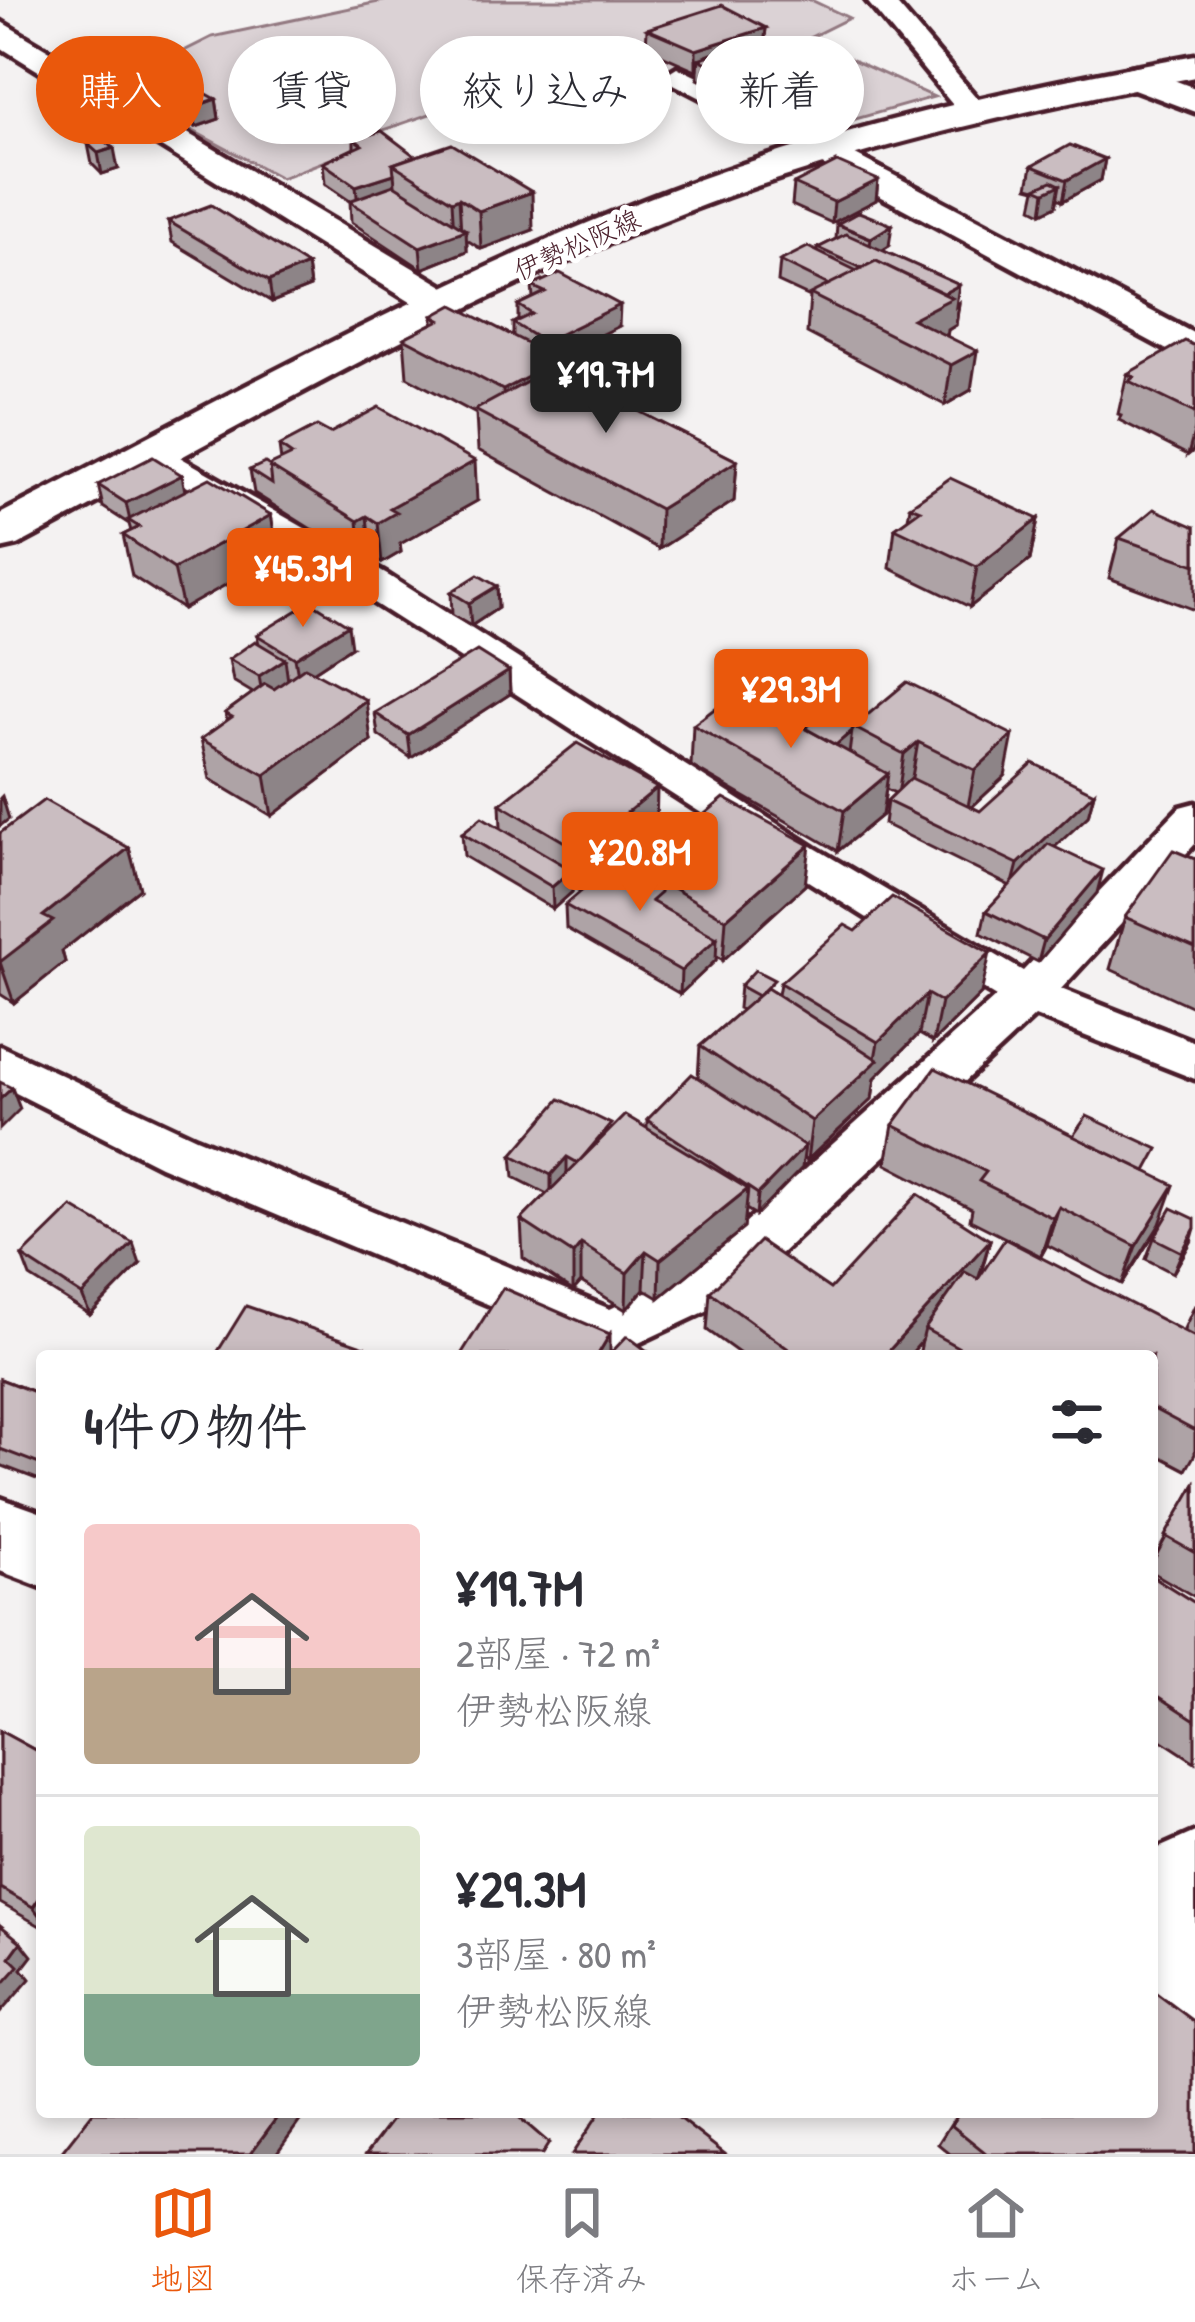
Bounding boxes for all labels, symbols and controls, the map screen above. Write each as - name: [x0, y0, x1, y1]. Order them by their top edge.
- chip: 購入: [36, 36, 204, 144]
- chip: 賃貸: [228, 36, 396, 144]
- chip: 絞り込み: [420, 36, 672, 144]
- chip: 新着: [696, 36, 864, 144]
- street label: 伊勢松阪線: [508, 200, 646, 288]
- pin: ¥19.7M: [508, 334, 704, 436]
- text: ¥19.7M: [557, 346, 655, 399]
- pin: ¥45.3M: [205, 528, 401, 630]
- text: ¥45.3M: [254, 540, 352, 593]
- pin: ¥29.3M: [693, 649, 889, 751]
- text: ¥29.3M: [741, 661, 841, 714]
- pin: ¥20.8M: [542, 812, 738, 914]
- text: ¥20.8M: [589, 824, 691, 877]
- icon: filters: [1044, 1389, 1110, 1455]
- text: 4件の物件: [84, 1391, 307, 1460]
- text: ¥19.7M: [456, 1553, 583, 1622]
- icon: home: [180, 1572, 324, 1716]
- text: 2部屋 · 72 m²: [456, 1626, 660, 1679]
- text: 伊勢松阪線: [456, 1683, 651, 1736]
- text: ¥29.3M: [456, 1854, 586, 1923]
- icon: home: [180, 1874, 324, 2018]
- text: 3部屋 · 80 m²: [456, 1927, 656, 1980]
- text: 伊勢松阪線: [456, 1984, 651, 2037]
- tab: 地図: [150, 2180, 216, 2300]
- tab: 保存済み: [516, 2180, 648, 2300]
- tab: ホーム: [947, 2180, 1045, 2300]

